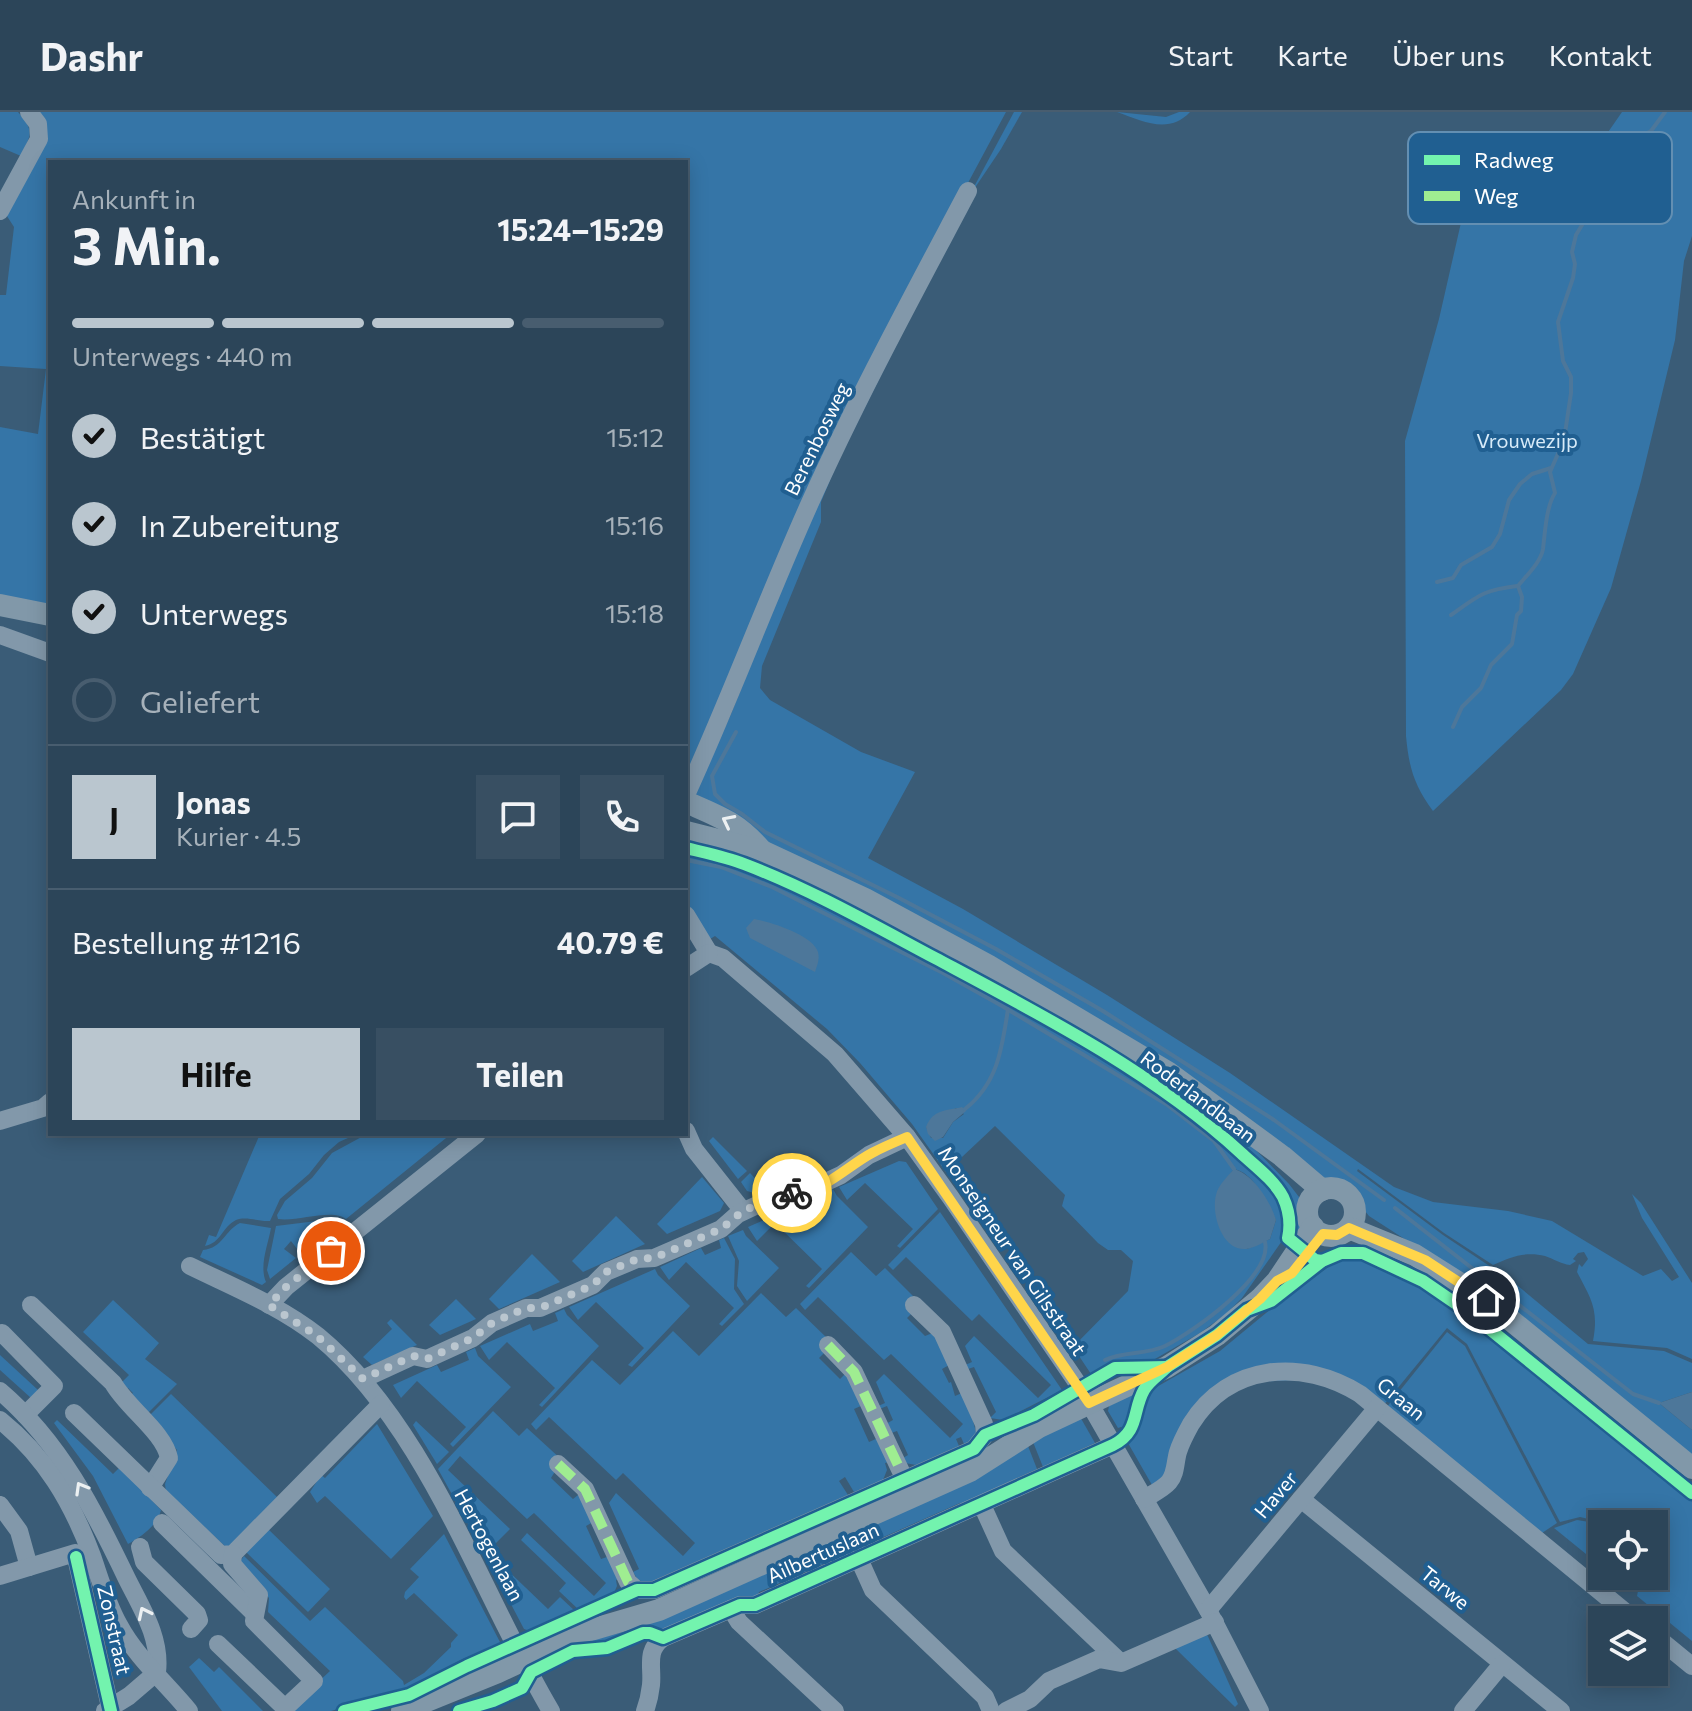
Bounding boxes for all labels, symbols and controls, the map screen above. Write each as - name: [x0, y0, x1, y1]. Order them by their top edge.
- text: Dashr: [40, 32, 143, 79]
- text: Start: [1168, 38, 1233, 72]
- text: Karte: [1277, 38, 1348, 72]
- text: Über uns: [1392, 38, 1505, 72]
- text: Kontakt: [1549, 38, 1652, 72]
- legend: [1408, 132, 1672, 224]
- text: Radweg: [1474, 146, 1554, 173]
- text: Weg: [1474, 182, 1519, 209]
- text: Ankunft in: [72, 183, 196, 214]
- text: 15:24–15:29: [497, 210, 664, 247]
- text: 3 Min.: [72, 212, 221, 276]
- text: Unterwegs · 440 m: [72, 340, 292, 371]
- street label: Berenbosweg: [778, 378, 854, 499]
- icon: check: [72, 414, 116, 458]
- text: Bestätigt: [140, 418, 265, 455]
- text: 15:12: [606, 421, 664, 452]
- park label: Vrouwezijp: [1476, 428, 1578, 452]
- icon: check: [72, 502, 116, 546]
- text: In Zubereitung: [140, 506, 339, 543]
- text: 15:16: [605, 509, 664, 540]
- icon: check: [72, 590, 116, 634]
- text: Unterwegs: [140, 594, 288, 631]
- text: 15:18: [605, 597, 664, 628]
- text: Geliefert: [140, 682, 260, 719]
- button: chat: [476, 775, 560, 859]
- button: phone: [580, 775, 664, 859]
- text: Jonas: [176, 783, 251, 820]
- text: J: [109, 799, 119, 836]
- one-way arrow: [721, 815, 736, 831]
- text: Kurier · 4.5: [176, 820, 301, 851]
- text: Bestellung #1216: [72, 923, 301, 960]
- text: 40.79 €: [557, 923, 664, 960]
- button: Hilfe: [72, 1028, 360, 1120]
- button: Teilen: [376, 1028, 664, 1120]
- street label: Roderlandbaan: [1136, 1045, 1261, 1147]
- street label: Monseigneur van Gilsstraat: [934, 1141, 1092, 1360]
- courier: [752, 1153, 832, 1233]
- icon: bike: [770, 1171, 814, 1215]
- pin: [297, 1217, 365, 1285]
- icon: bag: [309, 1229, 353, 1273]
- pin: [1452, 1266, 1520, 1334]
- icon: home: [1464, 1278, 1508, 1322]
- street label: Graan: [1373, 1372, 1430, 1425]
- street label: Haver: [1249, 1466, 1302, 1523]
- one-way arrow: [75, 1482, 91, 1497]
- street label: Hertogenlaan: [450, 1484, 530, 1605]
- map controls: [1588, 1510, 1668, 1686]
- button: locate: [1588, 1510, 1668, 1590]
- street label: Ailbertuslaan: [763, 1517, 882, 1588]
- street label: Tarwe: [1416, 1560, 1475, 1614]
- street label: Zonstraat: [93, 1583, 137, 1677]
- one-way arrow: [138, 1606, 153, 1621]
- button: layers: [1588, 1606, 1668, 1686]

